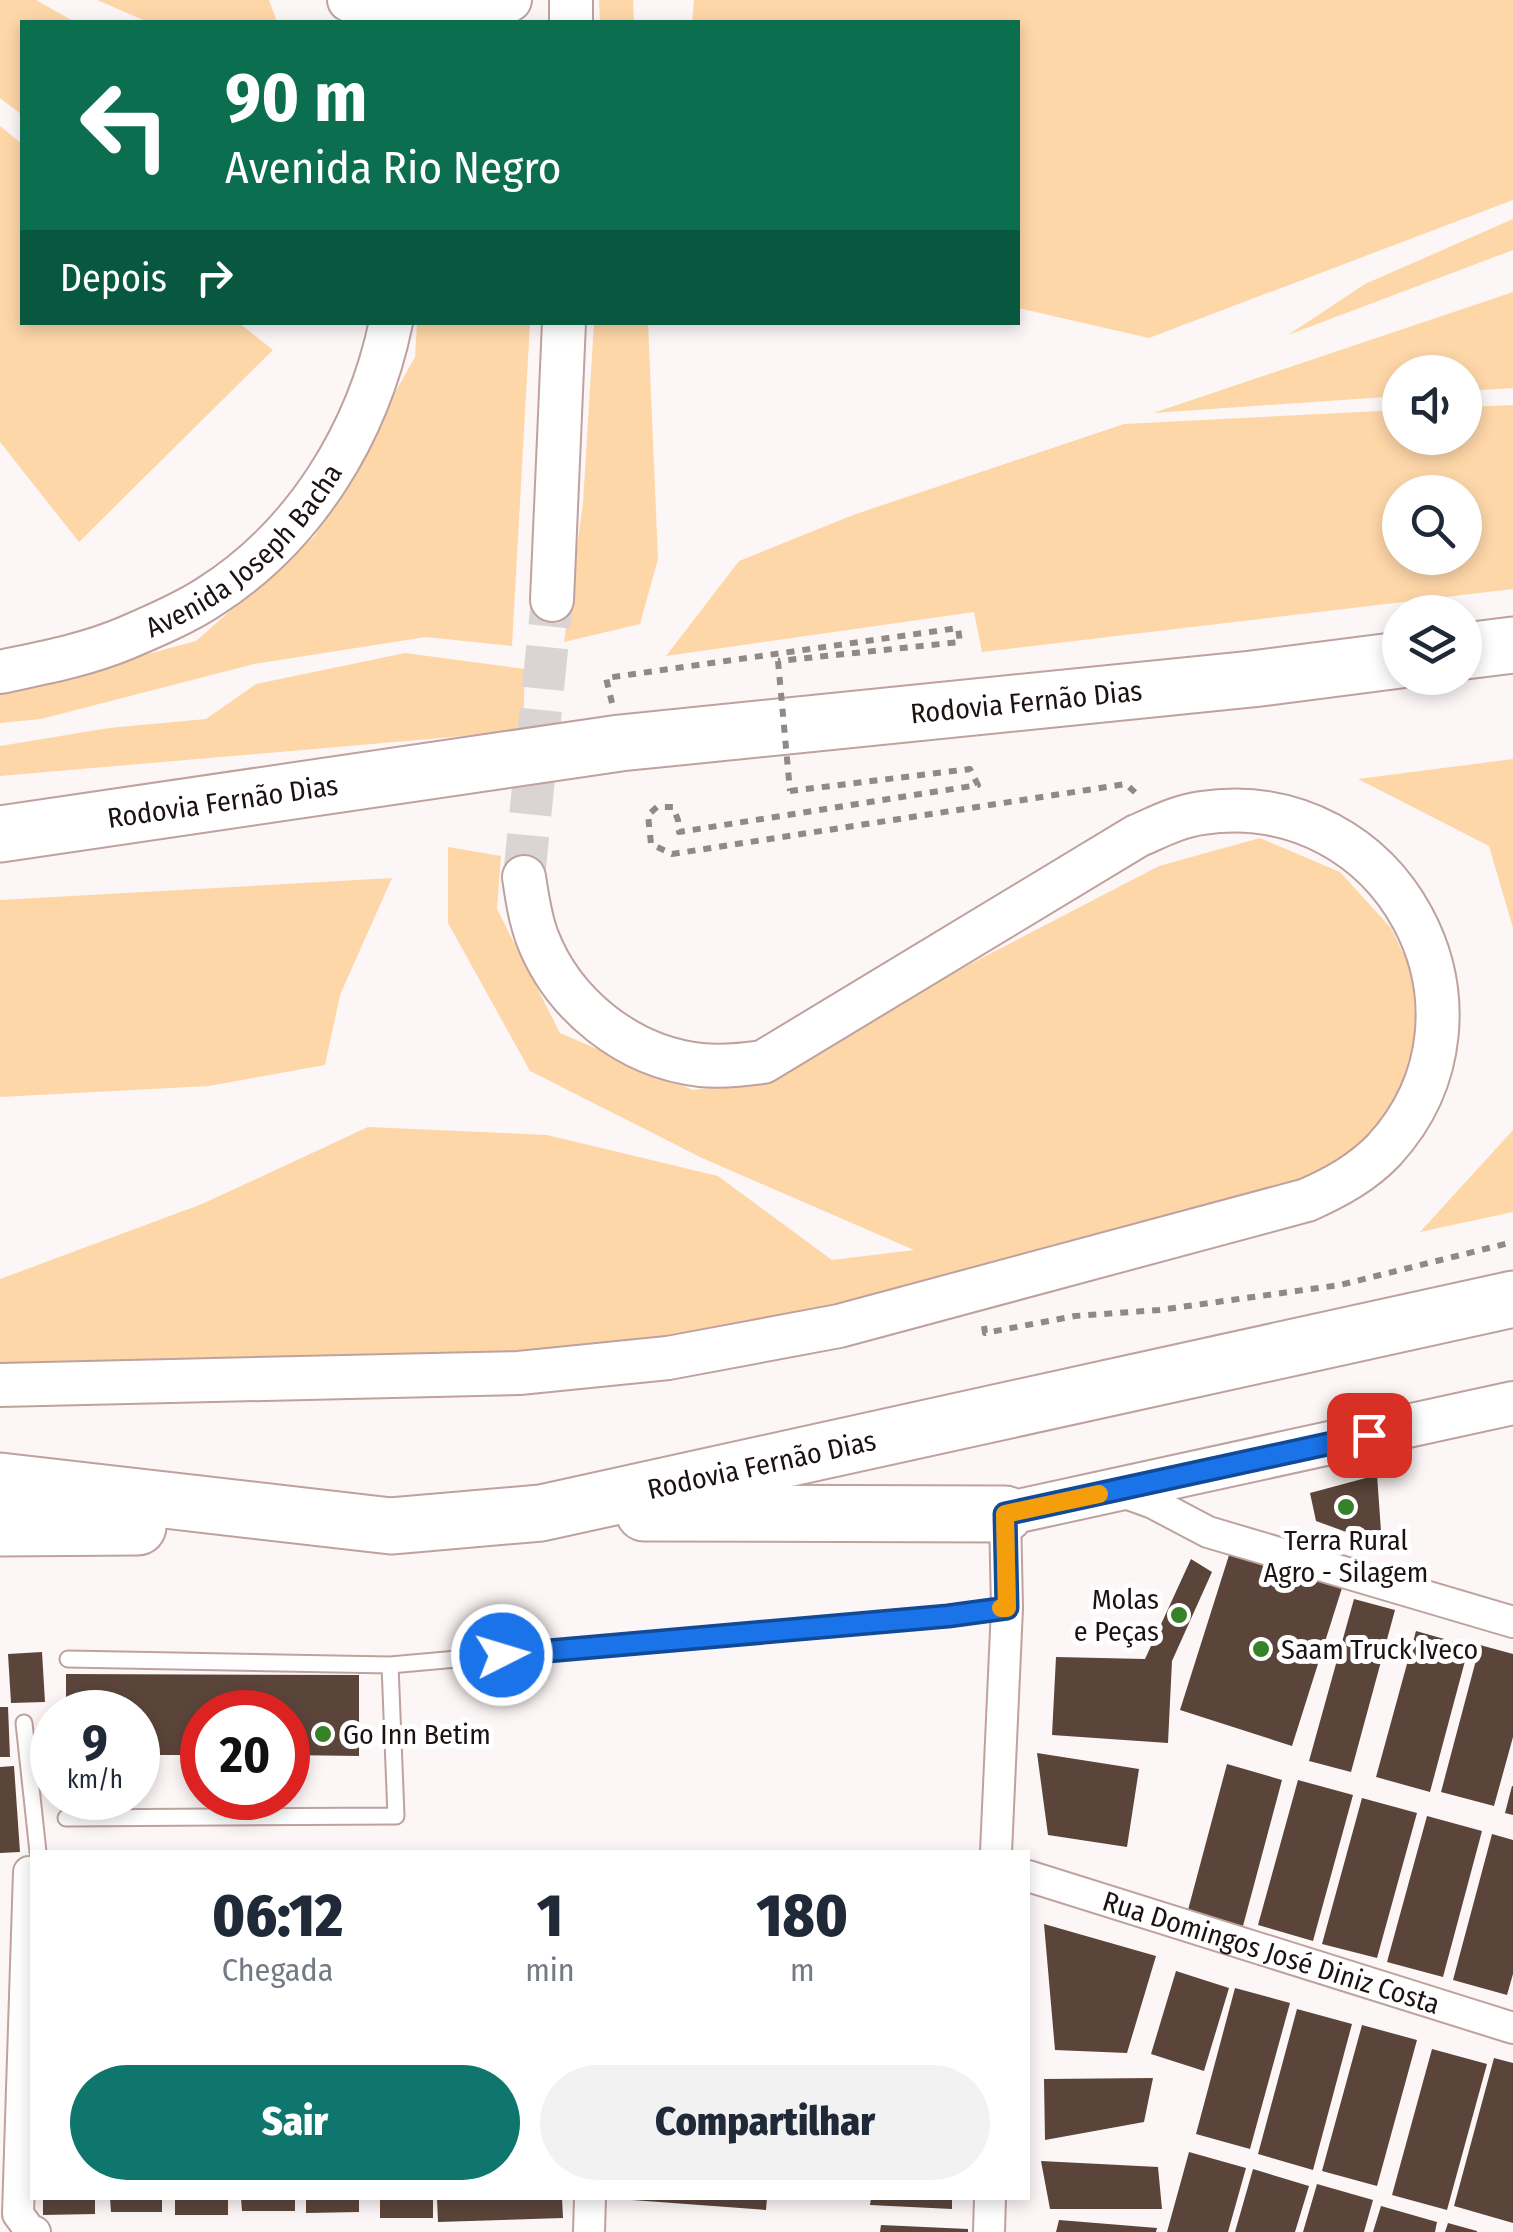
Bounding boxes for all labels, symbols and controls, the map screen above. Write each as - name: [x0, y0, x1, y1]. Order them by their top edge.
- text: 90 m: [225, 56, 367, 140]
- icon: left: [60, 60, 190, 190]
- text: Avenida Rio Negro: [225, 141, 561, 195]
- icon: right: [187, 250, 242, 305]
- text: Depois: [60, 255, 167, 301]
- map controls: [1382, 355, 1482, 695]
- button: sound: [1382, 355, 1482, 455]
- street label: Avenida Joseph Bacha: [141, 458, 349, 644]
- button: search: [1382, 475, 1482, 575]
- button: layers: [1382, 595, 1482, 695]
- street label: Rodovia Fernão Dias: [909, 674, 1144, 730]
- street label: Rodovia Fernão Dias: [105, 768, 340, 835]
- pin: [1327, 1393, 1412, 1478]
- icon: arrive: [1342, 1408, 1397, 1463]
- street label: Rodovia Fernão Dias: [644, 1423, 879, 1506]
- marker: Terra Rural Agro - Silagem: [1335, 1496, 1357, 1518]
- place label: Terra Rural Agro - Silagem: [1264, 1524, 1428, 1589]
- place label: Molas e Peças: [1074, 1583, 1159, 1648]
- position arrow: [450, 1603, 554, 1707]
- marker: Molas e Peças: [1168, 1604, 1190, 1626]
- place label: Saam Truck Iveco: [1281, 1633, 1478, 1666]
- marker: Saam Truck Iveco: [1250, 1638, 1272, 1660]
- speed limit sign: 20: [180, 1690, 310, 1820]
- text: 9: [82, 1713, 108, 1773]
- place label: Go Inn Betim: [343, 1718, 491, 1751]
- marker: Go Inn Betim: [312, 1723, 334, 1745]
- text: km/h: [67, 1765, 123, 1795]
- text: 06:12: [212, 1880, 343, 1952]
- text: 1: [537, 1880, 563, 1952]
- text: 180: [757, 1880, 848, 1952]
- street label: Rua Domingos José Diniz Costa: [1099, 1884, 1444, 2021]
- text: Chegada: [222, 1951, 333, 1989]
- text: min: [525, 1951, 575, 1989]
- text: m: [790, 1951, 815, 1989]
- button: Sair: [70, 2065, 520, 2180]
- button: Compartilhar: [540, 2065, 990, 2180]

